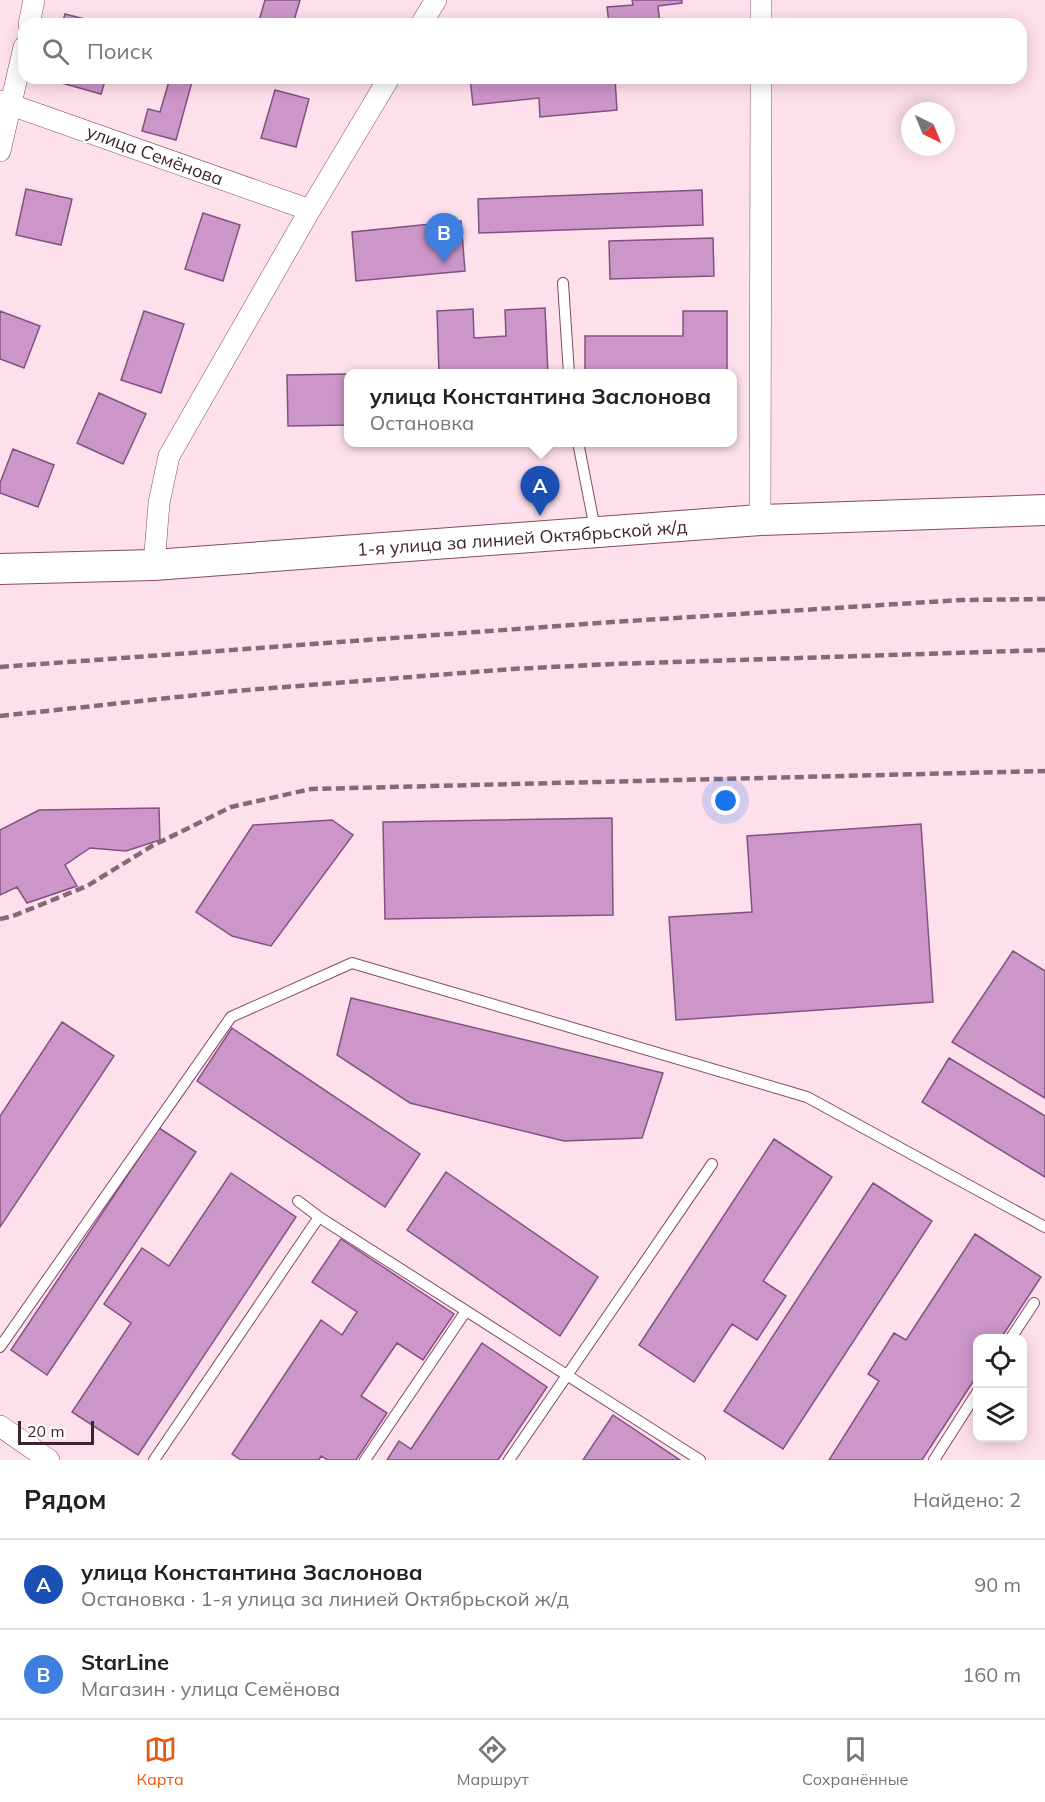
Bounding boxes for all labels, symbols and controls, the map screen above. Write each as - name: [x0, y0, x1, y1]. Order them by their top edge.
- search box: [18, 18, 1027, 84]
- icon: search: [39, 35, 72, 68]
- text: Поиск: [87, 37, 153, 65]
- north arrow: [901, 102, 955, 156]
- street label: улица Семёнова: [84, 120, 226, 190]
- pin: B: [424, 214, 464, 263]
- popup: [344, 369, 737, 447]
- text: улица Константина Заслонова: [370, 382, 711, 410]
- text: Остановка: [370, 410, 474, 435]
- pin: A: [520, 466, 560, 516]
- street label: 1-я улица за линией Октябрьской ж/д: [356, 515, 688, 561]
- your location: [711, 786, 740, 815]
- map controls: [973, 1334, 1027, 1442]
- button: locate: [973, 1334, 1027, 1388]
- button: layers: [973, 1388, 1027, 1442]
- scale bar: [18, 1418, 94, 1446]
- text: 20 m: [27, 1421, 64, 1441]
- text: Рядом: [24, 1483, 107, 1516]
- text: Найдено: 2: [913, 1487, 1021, 1512]
- text: улица Константина Заслонова: [81, 1558, 423, 1586]
- text: A: [36, 1572, 51, 1597]
- text: 90 m: [974, 1572, 1021, 1597]
- text: Остановка · 1-я улица за линией Октябрьской ж/д: [81, 1586, 569, 1611]
- text: StarLine: [81, 1648, 169, 1676]
- text: B: [37, 1662, 50, 1687]
- text: 160 m: [962, 1662, 1021, 1687]
- text: Магазин · улица Семёнова: [81, 1676, 340, 1701]
- tab: Карта: [137, 1733, 184, 1789]
- tab: Маршрут: [457, 1733, 529, 1789]
- tab: Сохранённые: [802, 1733, 908, 1789]

